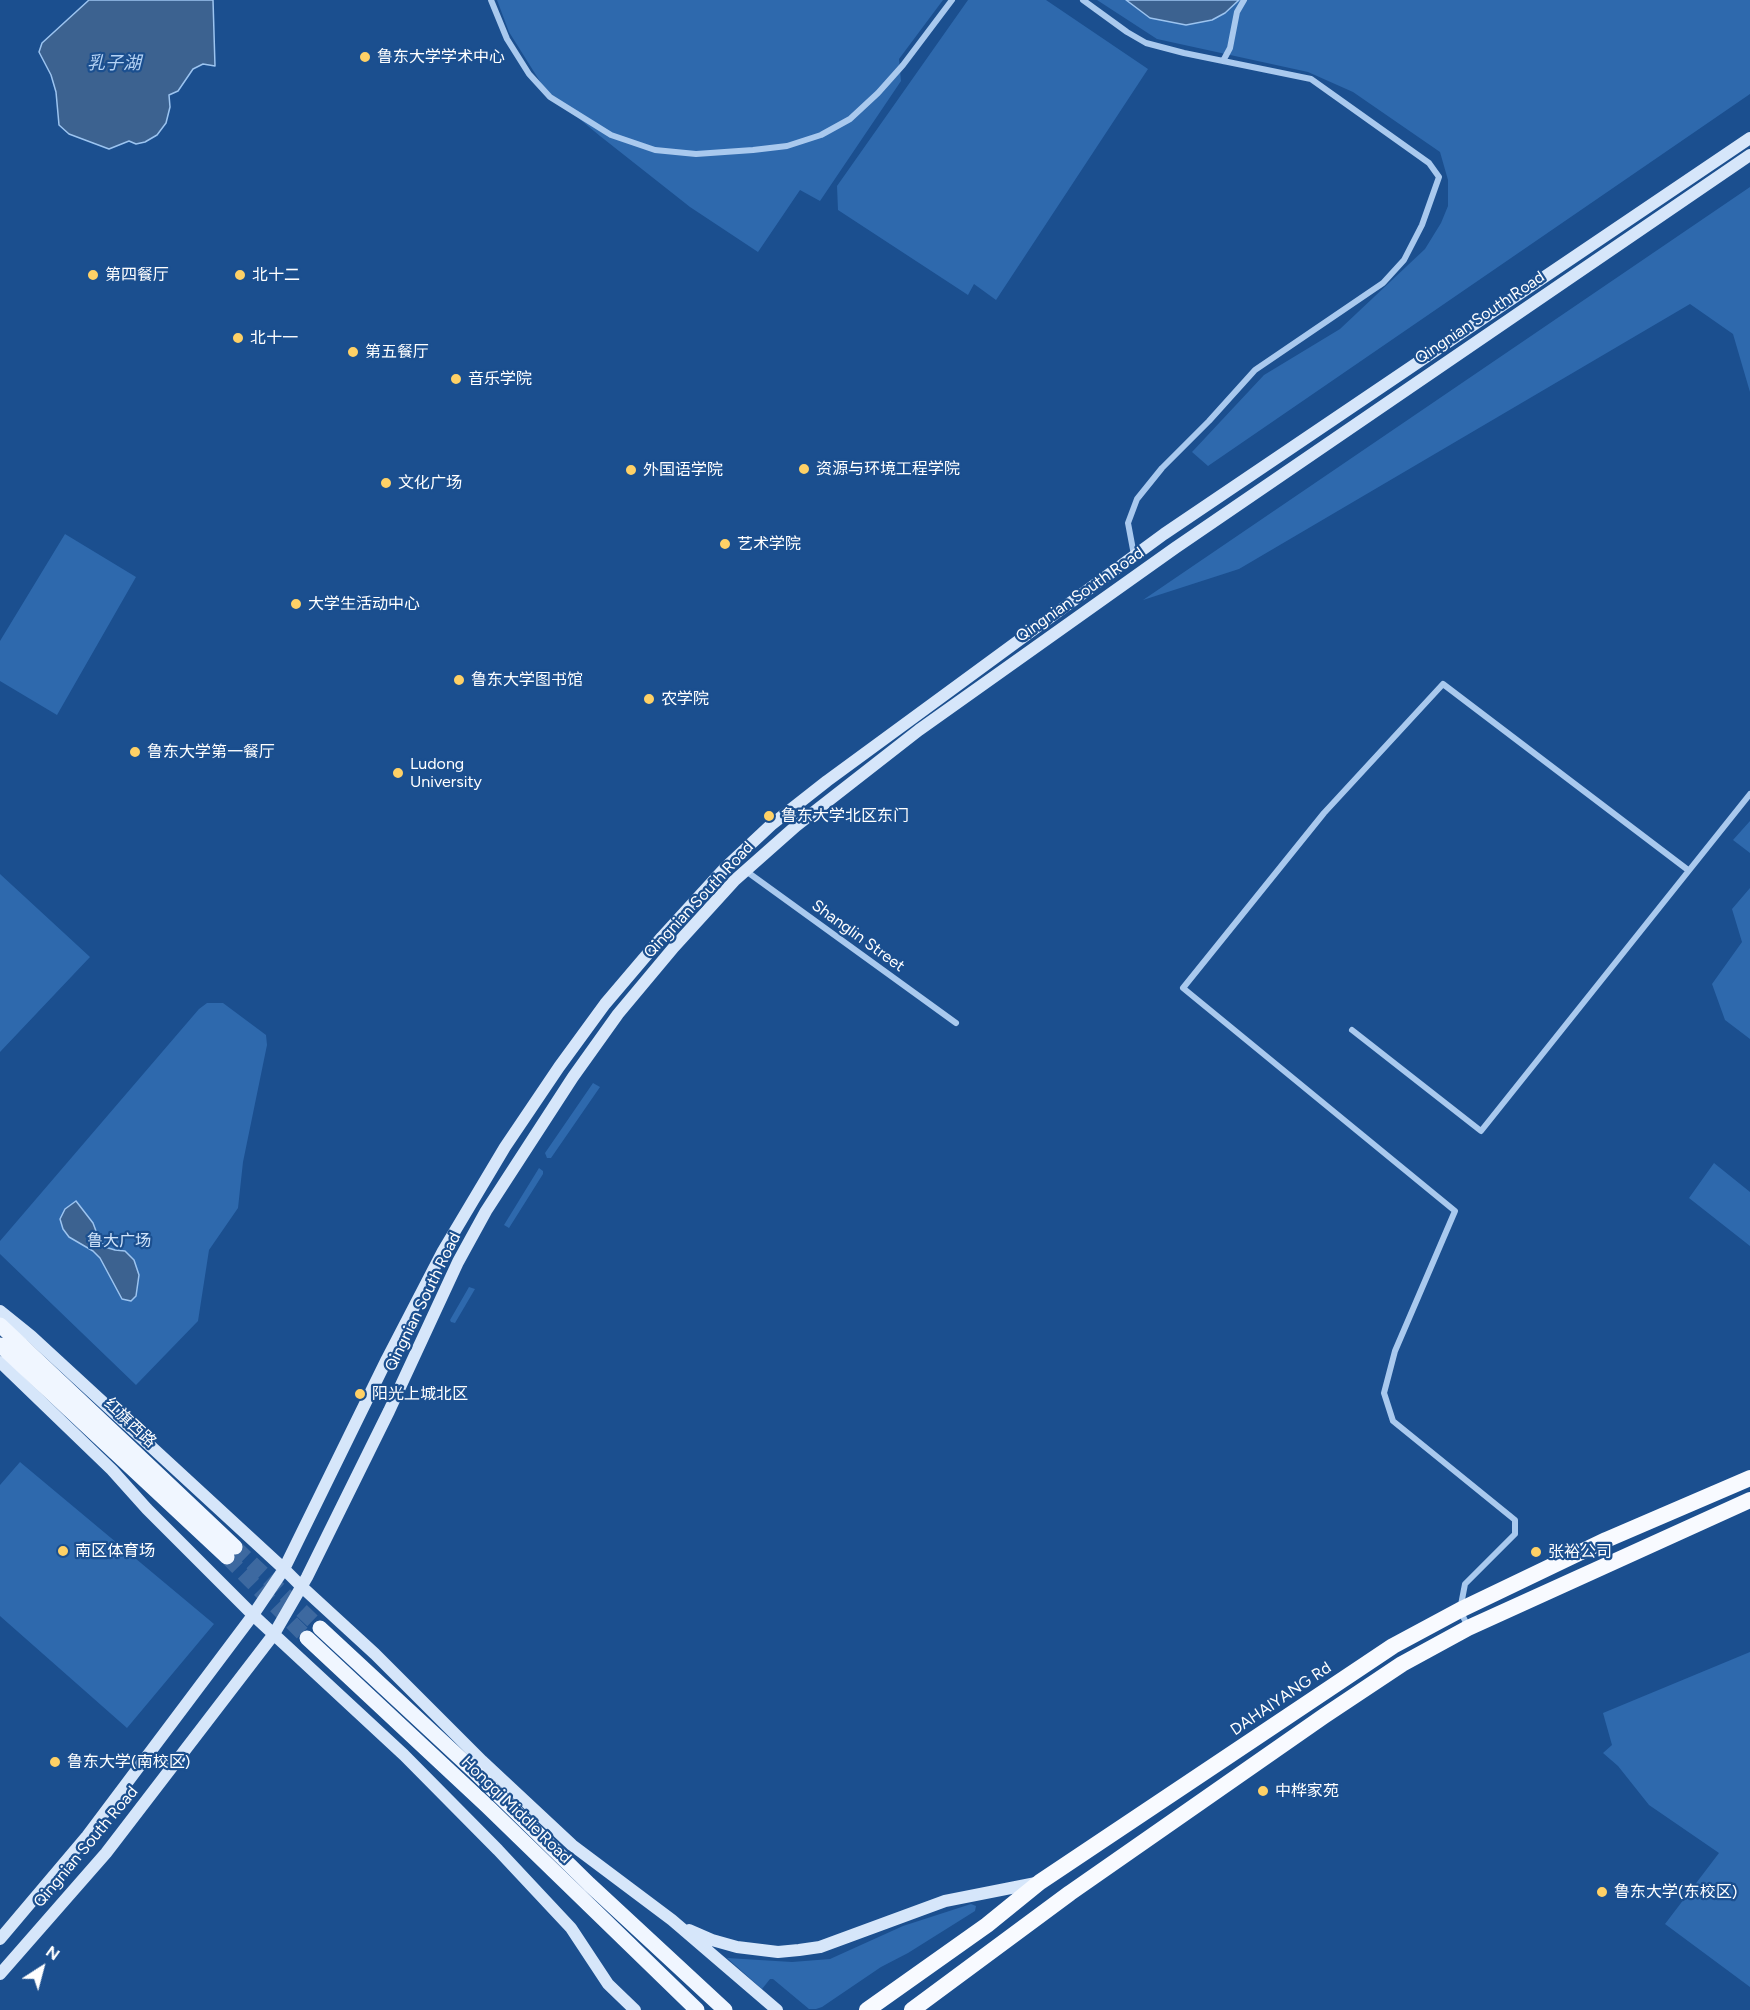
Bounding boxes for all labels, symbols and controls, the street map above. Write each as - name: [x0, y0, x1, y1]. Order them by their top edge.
- place label: 鲁东大学学术中心: [377, 47, 505, 67]
- marker: 鲁东大学学术中心: [358, 50, 372, 64]
- water label: 乳子湖: [87, 53, 141, 75]
- place label: 第四餐厅: [105, 265, 169, 285]
- place label: 北十二: [252, 265, 300, 285]
- marker: 第四餐厅: [86, 268, 100, 282]
- marker: 北十二: [233, 268, 247, 282]
- street label: Qingnian South Road: [1412, 268, 1548, 368]
- place label: 北十一: [250, 328, 298, 348]
- marker: 北十一: [231, 331, 245, 345]
- place label: 第五餐厅: [365, 342, 429, 362]
- marker: 第五餐厅: [346, 345, 360, 359]
- place label: 音乐学院: [468, 369, 532, 389]
- marker: 音乐学院: [449, 372, 463, 386]
- place label: 资源与环境工程学院: [816, 459, 960, 479]
- place label: 外国语学院: [643, 460, 723, 480]
- marker: 资源与环境工程学院: [797, 462, 811, 476]
- marker: 外国语学院: [624, 463, 638, 477]
- place label: 文化广场: [398, 473, 462, 493]
- marker: 文化广场: [379, 476, 393, 490]
- place label: 艺术学院: [737, 534, 801, 554]
- marker: 艺术学院: [718, 537, 732, 551]
- street label: Qingnian South Road: [1012, 544, 1148, 646]
- place label: 大学生活动中心: [308, 594, 420, 614]
- marker: 大学生活动中心: [289, 597, 303, 611]
- place label: 鲁东大学图书馆: [471, 670, 583, 690]
- marker: 鲁东大学图书馆: [452, 673, 466, 687]
- place label: 农学院: [661, 689, 709, 709]
- marker: 农学院: [642, 692, 656, 706]
- place label: 鲁东大学第一餐厅: [147, 742, 275, 762]
- marker: 鲁东大学第一餐厅: [128, 745, 142, 759]
- place label: Ludong University: [410, 754, 482, 792]
- marker: Ludong University: [391, 766, 405, 780]
- place label: 鲁东大学北区东门: [781, 806, 909, 826]
- marker: 鲁东大学北区东门: [762, 809, 776, 823]
- street label: Qingnian South Road: [640, 838, 758, 962]
- street label: Shanglin Street: [808, 896, 908, 976]
- street label: Qingnian South Road: [381, 1229, 465, 1375]
- park label: 鲁大广场: [87, 1231, 151, 1251]
- place label: 阳光上城北区: [372, 1384, 468, 1404]
- marker: 阳光上城北区: [353, 1387, 367, 1401]
- street label: 红旗西路: [100, 1394, 160, 1452]
- place label: 南区体育场: [75, 1541, 155, 1561]
- place label: 张裕公司: [1548, 1542, 1612, 1562]
- marker: 南区体育场: [56, 1544, 70, 1558]
- marker: 张裕公司: [1529, 1545, 1543, 1559]
- street label: DAHAIYANG Rd: [1227, 1658, 1335, 1740]
- place label: 鲁东大学(南校区): [67, 1752, 190, 1772]
- street label: Hongqi Middle Road: [457, 1753, 575, 1867]
- marker: 鲁东大学(南校区): [48, 1755, 62, 1769]
- place label: 中桦家苑: [1275, 1781, 1339, 1801]
- street label: Qingnian South Road: [30, 1783, 142, 1911]
- marker: 中桦家苑: [1256, 1784, 1270, 1798]
- place label: 鲁东大学(东校区): [1614, 1882, 1737, 1902]
- marker: 鲁东大学(东校区): [1595, 1885, 1609, 1899]
- north arrow: [12, 1938, 72, 1998]
- text: N: [42, 1942, 63, 1964]

